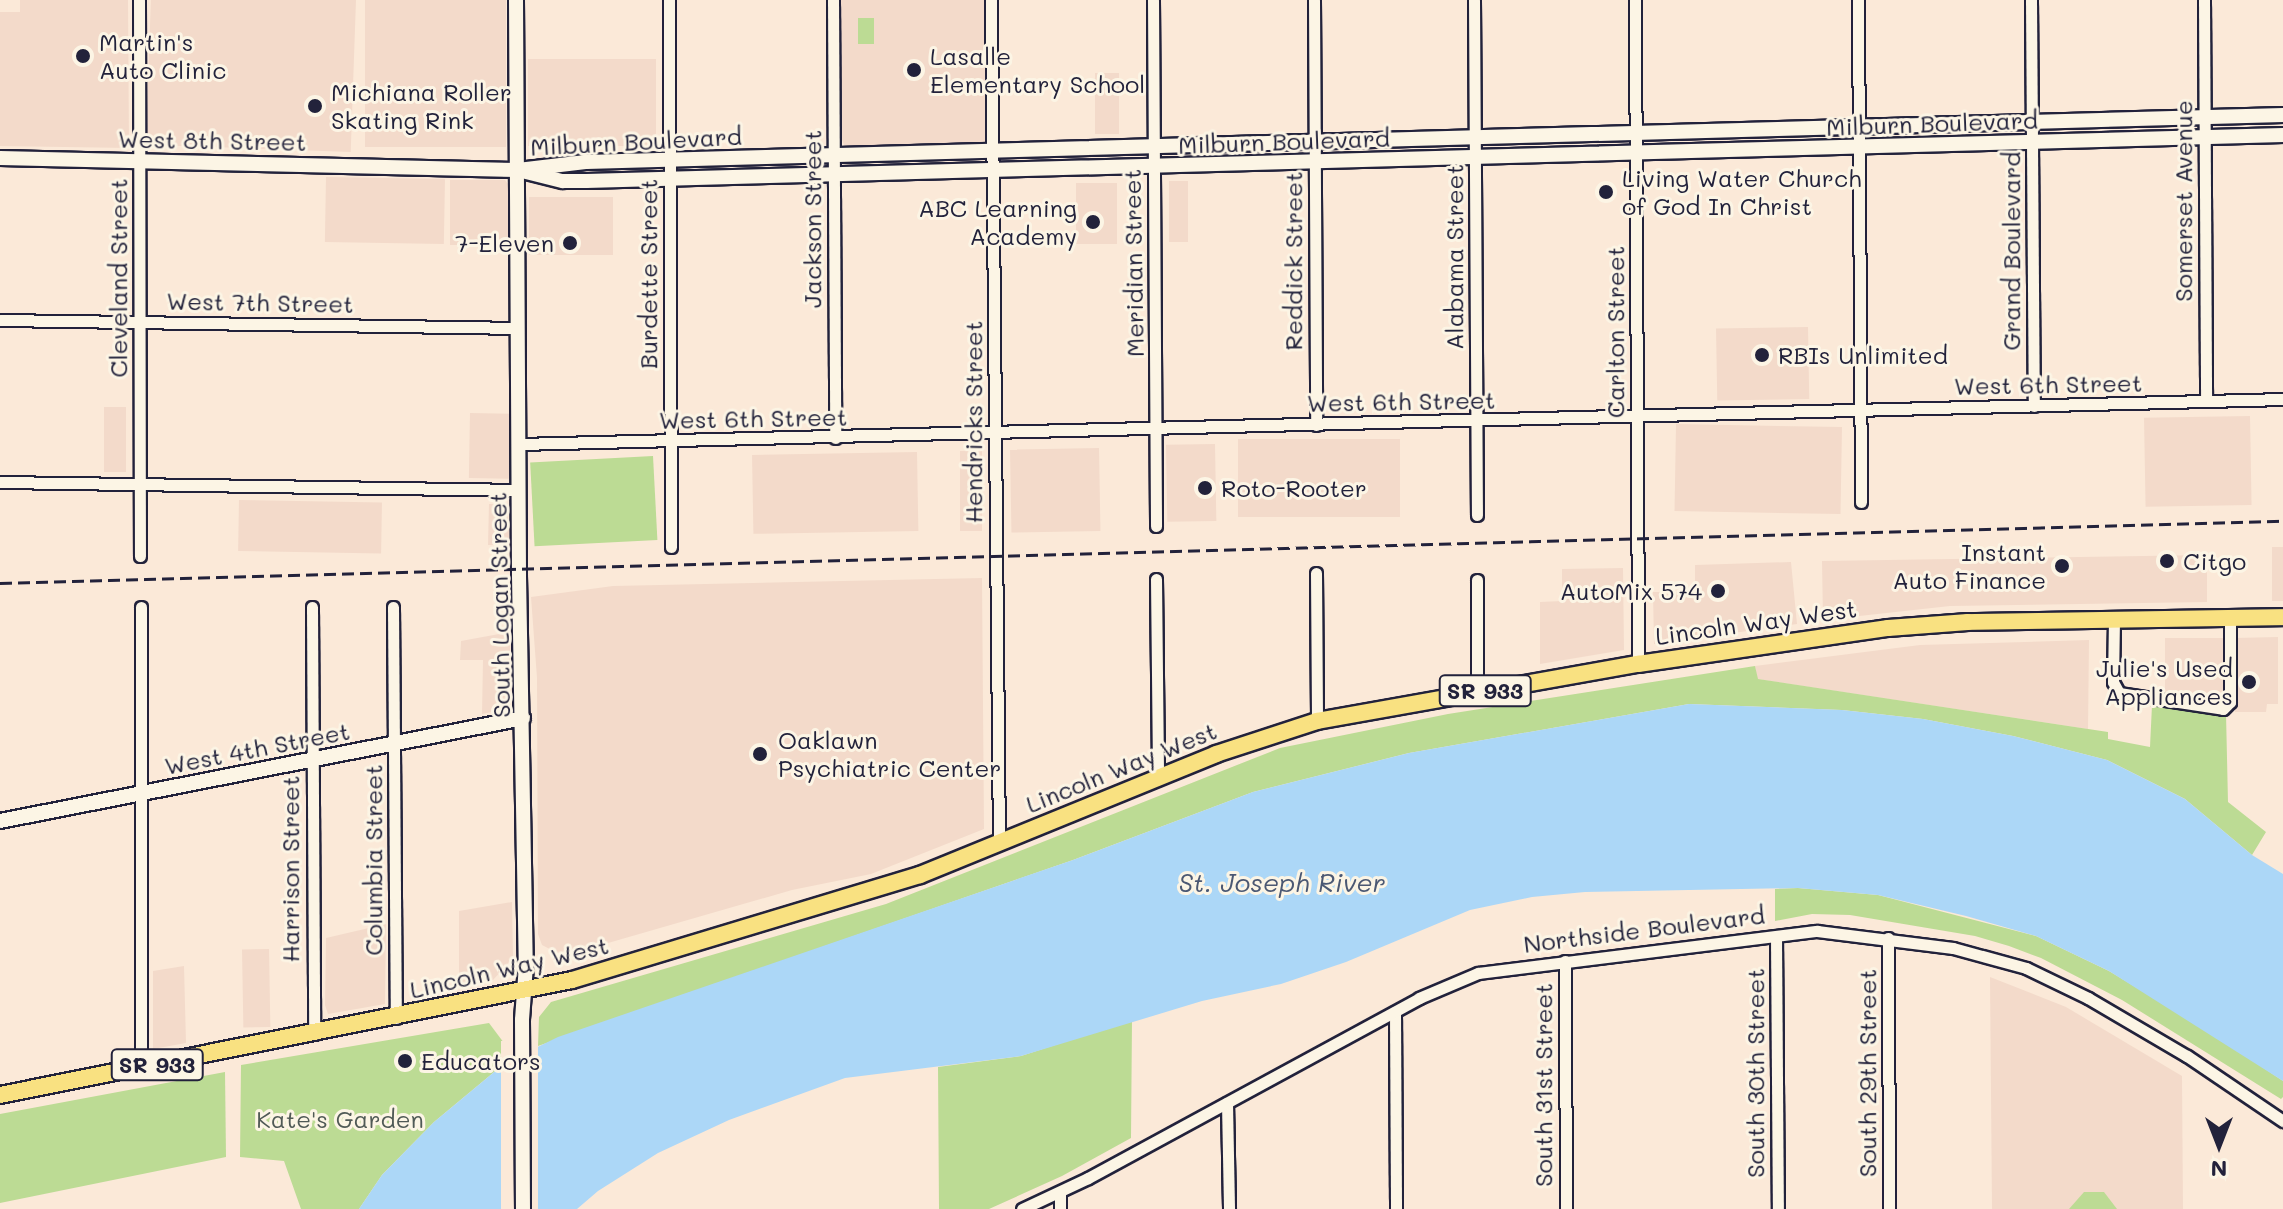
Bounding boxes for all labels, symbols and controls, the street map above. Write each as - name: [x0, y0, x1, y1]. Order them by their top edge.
- place label: Martin's Auto Clinic: [99, 28, 226, 84]
- place label: Lasalle Elementary School: [930, 42, 1145, 98]
- marker: Martin's Auto Clinic: [74, 47, 92, 65]
- marker: Lasalle Elementary School: [905, 61, 923, 79]
- place label: Michiana Roller Skating Rink: [331, 78, 512, 134]
- marker: Michiana Roller Skating Rink: [306, 97, 324, 115]
- street label: Somerset Avenue: [2169, 100, 2197, 302]
- street label: Milburn Boulevard: [1826, 105, 2038, 141]
- street label: Milburn Boulevard: [529, 121, 743, 161]
- street label: Milburn Boulevard: [1178, 123, 1390, 159]
- street label: West 8th Street: [118, 124, 306, 156]
- street label: Jackson Street: [798, 130, 826, 308]
- street label: Grand Boulevard: [1997, 151, 2025, 351]
- street label: Alabama Street: [1440, 164, 1468, 350]
- place label: Living Water Church of God In Christ: [1622, 164, 1862, 220]
- street label: Meridian Street: [1117, 169, 1149, 357]
- street label: Reddick Street: [1279, 172, 1307, 350]
- street label: Cleveland Street: [104, 178, 132, 378]
- street label: Burdette Street: [634, 179, 662, 369]
- marker: Living Water Church of God In Christ: [1597, 183, 1615, 201]
- place label: ABC Learning Academy: [918, 194, 1077, 250]
- marker: ABC Learning Academy: [1084, 213, 1102, 231]
- place label: 7-Eleven: [455, 229, 554, 257]
- marker: 7-Eleven: [561, 234, 579, 252]
- street label: Carlton Street: [1601, 246, 1629, 418]
- street label: West 7th Street: [166, 286, 354, 318]
- street label: Hendricks Street: [959, 321, 987, 523]
- place label: RBIs Unlimited: [1778, 341, 1948, 369]
- marker: RBIs Unlimited: [1753, 346, 1771, 364]
- street label: West 6th Street: [1954, 368, 2142, 400]
- street label: West 6th Street: [1307, 385, 1495, 417]
- street label: West 6th Street: [659, 402, 847, 434]
- place label: Roto-Rooter: [1221, 474, 1367, 502]
- marker: Roto-Rooter: [1196, 479, 1214, 497]
- street label: South Logan Street: [483, 492, 515, 718]
- place label: Instant Auto Finance: [1893, 538, 2046, 594]
- place label: Citgo: [2183, 547, 2246, 575]
- marker: Citgo: [2158, 552, 2176, 570]
- marker: Instant Auto Finance: [2053, 557, 2071, 575]
- place label: AutoMix 574: [1560, 577, 1702, 605]
- marker: AutoMix 574: [1709, 582, 1727, 600]
- street label: Lincoln Way West: [1653, 594, 1859, 650]
- place label: Julie's Used Appliances: [2096, 654, 2233, 710]
- road number: SR 933: [1437, 673, 1533, 709]
- marker: Julie's Used Appliances: [2240, 673, 2258, 691]
- street label: West 4th Street: [162, 716, 352, 780]
- street label: Lincoln Way West: [1022, 716, 1220, 818]
- place label: Oaklawn Psychiatric Center: [778, 726, 1001, 782]
- marker: Oaklawn Psychiatric Center: [749, 743, 771, 765]
- street label: Columbia Street: [359, 764, 387, 956]
- street label: Harrison Street: [276, 776, 304, 962]
- water label: St. Joseph River: [1178, 867, 1386, 899]
- street label: Northside Boulevard: [1522, 900, 1766, 958]
- street label: Lincoln Way West: [407, 930, 611, 1004]
- street label: South 30th Street: [1741, 968, 1769, 1178]
- street label: South 29th Street: [1853, 969, 1881, 1177]
- street label: South 31st Street: [1529, 983, 1557, 1187]
- road number: SR 933: [109, 1047, 205, 1083]
- place label: Educators: [421, 1047, 541, 1075]
- marker: Educators: [396, 1052, 414, 1070]
- park label: Kate's Garden: [256, 1105, 424, 1133]
- north arrow: [2179, 1105, 2259, 1185]
- text: N: [2211, 1155, 2227, 1184]

